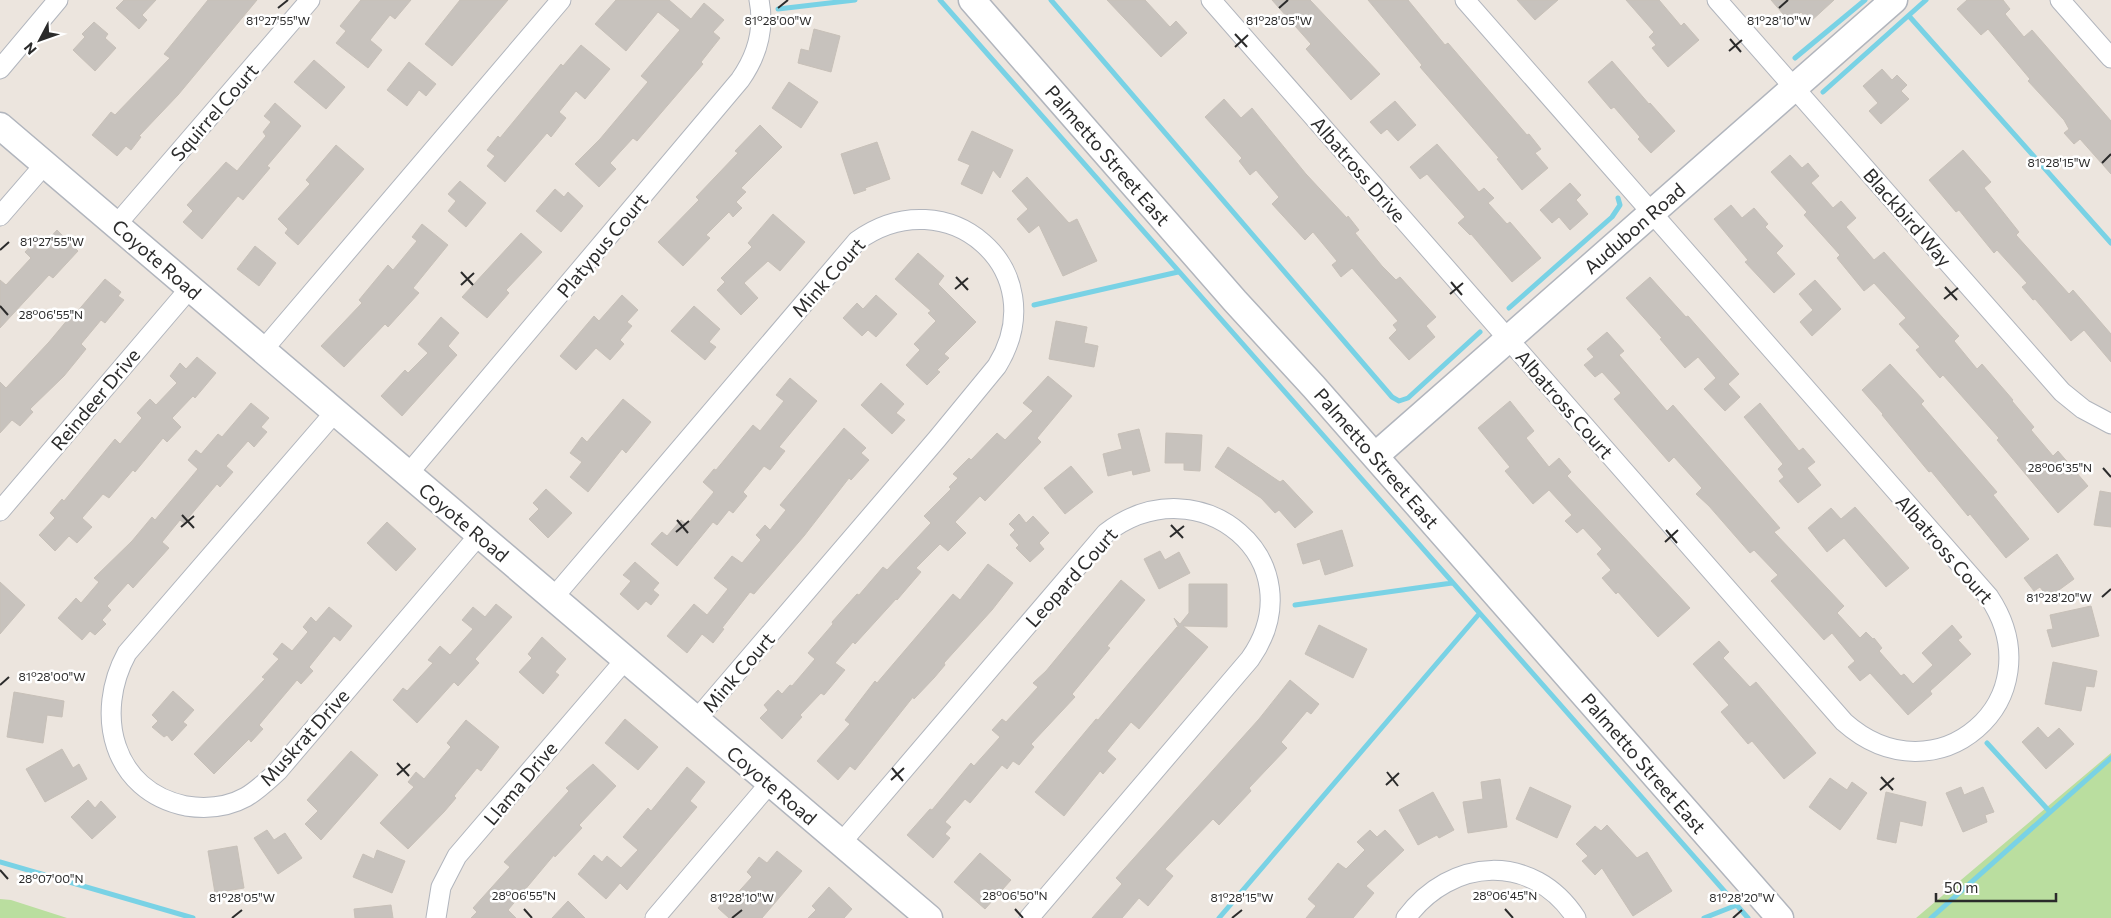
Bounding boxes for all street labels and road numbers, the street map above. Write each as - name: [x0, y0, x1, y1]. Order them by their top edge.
- street label: Squirrel Court: [165, 58, 263, 165]
- street label: Palmetto Street East: [1041, 80, 1175, 230]
- street label: Albatross Drive: [1307, 112, 1411, 226]
- street label: Blackbird Way: [1859, 163, 1957, 271]
- street label: Audubon Road: [1579, 178, 1689, 278]
- street label: Platypus Court: [552, 188, 652, 302]
- street label: Coyote Road: [108, 214, 206, 304]
- street label: Mink Court: [787, 233, 870, 321]
- street label: Reindeer Drive: [46, 343, 144, 455]
- street label: Albatross Court: [1512, 345, 1619, 463]
- street label: Palmetto Street East: [1310, 383, 1444, 533]
- street label: Coyote Road: [414, 478, 514, 566]
- street label: Albatross Court: [1892, 490, 1999, 608]
- street label: Leopard Court: [1020, 522, 1122, 631]
- street label: Mink Court: [697, 627, 779, 717]
- street label: Muskrat Drive: [255, 684, 353, 790]
- street label: Palmetto Street East: [1577, 688, 1711, 838]
- street label: Llama Drive: [479, 737, 561, 829]
- street label: Coyote Road: [722, 741, 822, 829]

